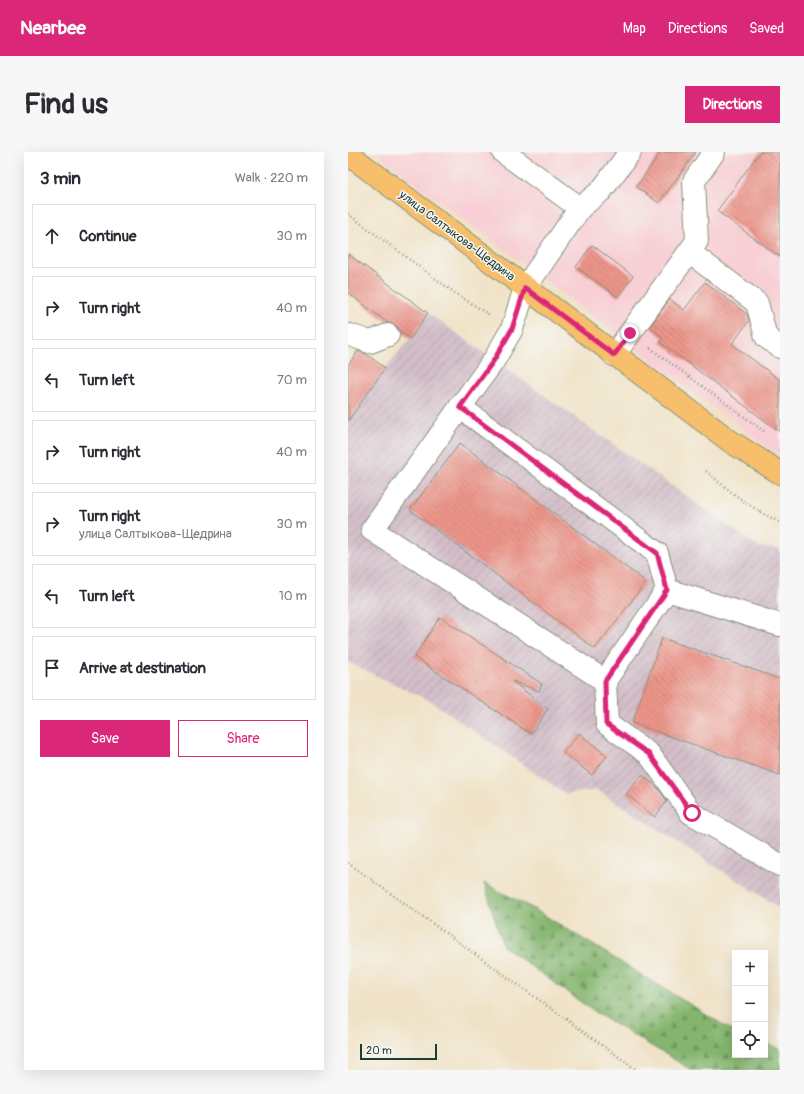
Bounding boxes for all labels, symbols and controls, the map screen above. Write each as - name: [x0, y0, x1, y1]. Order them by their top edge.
- text: Nearbee: [20, 16, 86, 40]
- text: Map: [623, 20, 646, 37]
- text: Directions: [668, 20, 727, 37]
- text: Saved: [749, 20, 784, 37]
- button: Directions: [685, 86, 780, 123]
- text: Find us: [24, 87, 108, 122]
- text: 3 min: [40, 168, 81, 189]
- text: Walk · 220 m: [235, 170, 308, 186]
- street label: улица Салтыкова-Щедрина: [395, 187, 518, 285]
- icon: ahead: [41, 225, 63, 247]
- text: Continue: [79, 227, 137, 246]
- text: 30 m: [277, 228, 307, 244]
- icon: right: [41, 297, 63, 319]
- text: Turn right: [79, 299, 140, 318]
- text: 40 m: [276, 300, 307, 316]
- route end: [621, 324, 639, 342]
- icon: left: [41, 369, 63, 391]
- text: Turn left: [79, 371, 135, 390]
- text: 70 m: [277, 372, 307, 388]
- icon: right: [41, 441, 63, 463]
- text: Turn right: [79, 443, 140, 462]
- text: 40 m: [276, 444, 307, 460]
- text: Turn right: [79, 507, 140, 526]
- icon: right: [41, 513, 63, 535]
- text: 30 m: [277, 516, 307, 532]
- text: улица Салтыкова-Щедрина: [79, 526, 232, 542]
- icon: left: [41, 585, 63, 607]
- text: Turn left: [79, 587, 135, 606]
- text: 10 m: [279, 588, 307, 604]
- icon: arrive: [41, 657, 63, 679]
- text: Arrive at destination: [79, 659, 206, 678]
- button: Save: [40, 720, 170, 757]
- button: Share: [178, 720, 308, 757]
- route start: [683, 804, 701, 822]
- map controls: [732, 950, 768, 1058]
- button: +: [732, 950, 768, 986]
- button: −: [732, 986, 768, 1022]
- button: locate: [732, 1022, 768, 1058]
- scale bar: [360, 1042, 437, 1061]
- text: 20 m: [366, 1044, 392, 1057]

